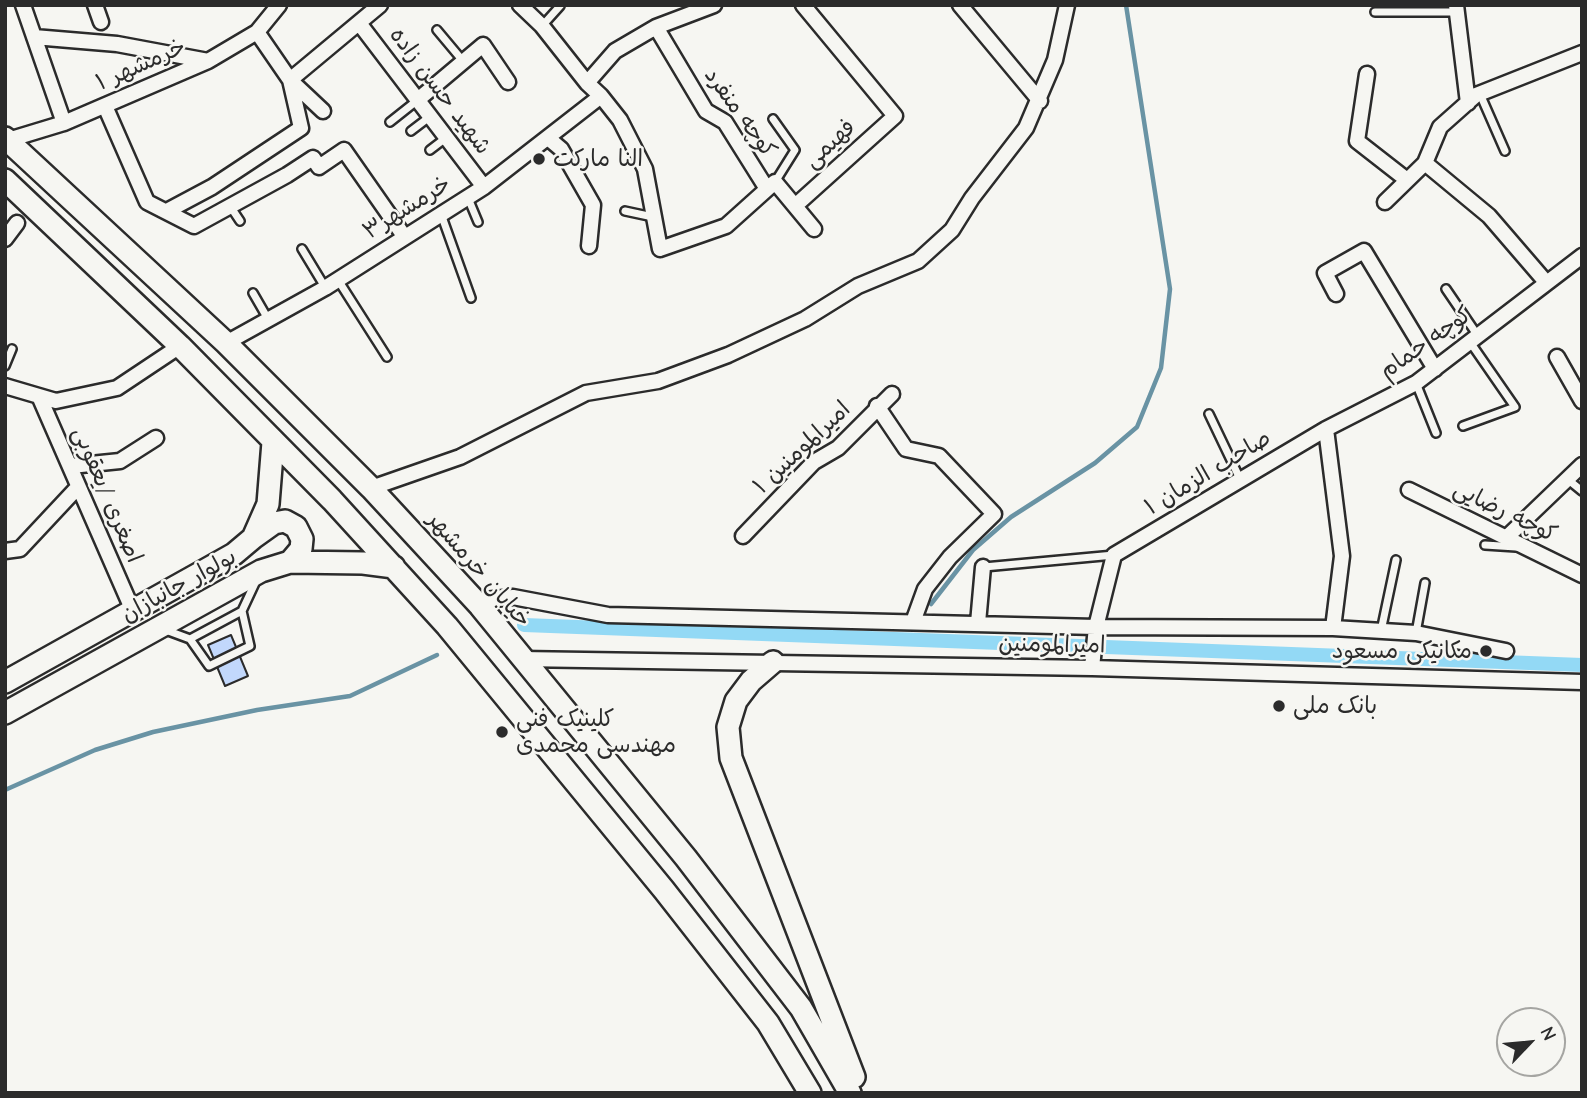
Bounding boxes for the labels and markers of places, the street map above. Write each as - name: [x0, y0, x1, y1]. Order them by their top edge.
- place label: النا مارکت: [553, 145, 643, 173]
- marker: النا مارکت: [531, 151, 547, 167]
- place label: مکانیکی مسعود: [1332, 637, 1472, 665]
- marker: مکانیکی مسعود: [1478, 643, 1494, 659]
- place label: بانک ملی: [1293, 692, 1377, 720]
- marker: بانک ملی: [1271, 698, 1287, 714]
- place label: کلینیک فنی مهندسی محمدی: [516, 705, 676, 759]
- marker: کلینیک فنی مهندسی محمدی: [494, 724, 510, 740]

